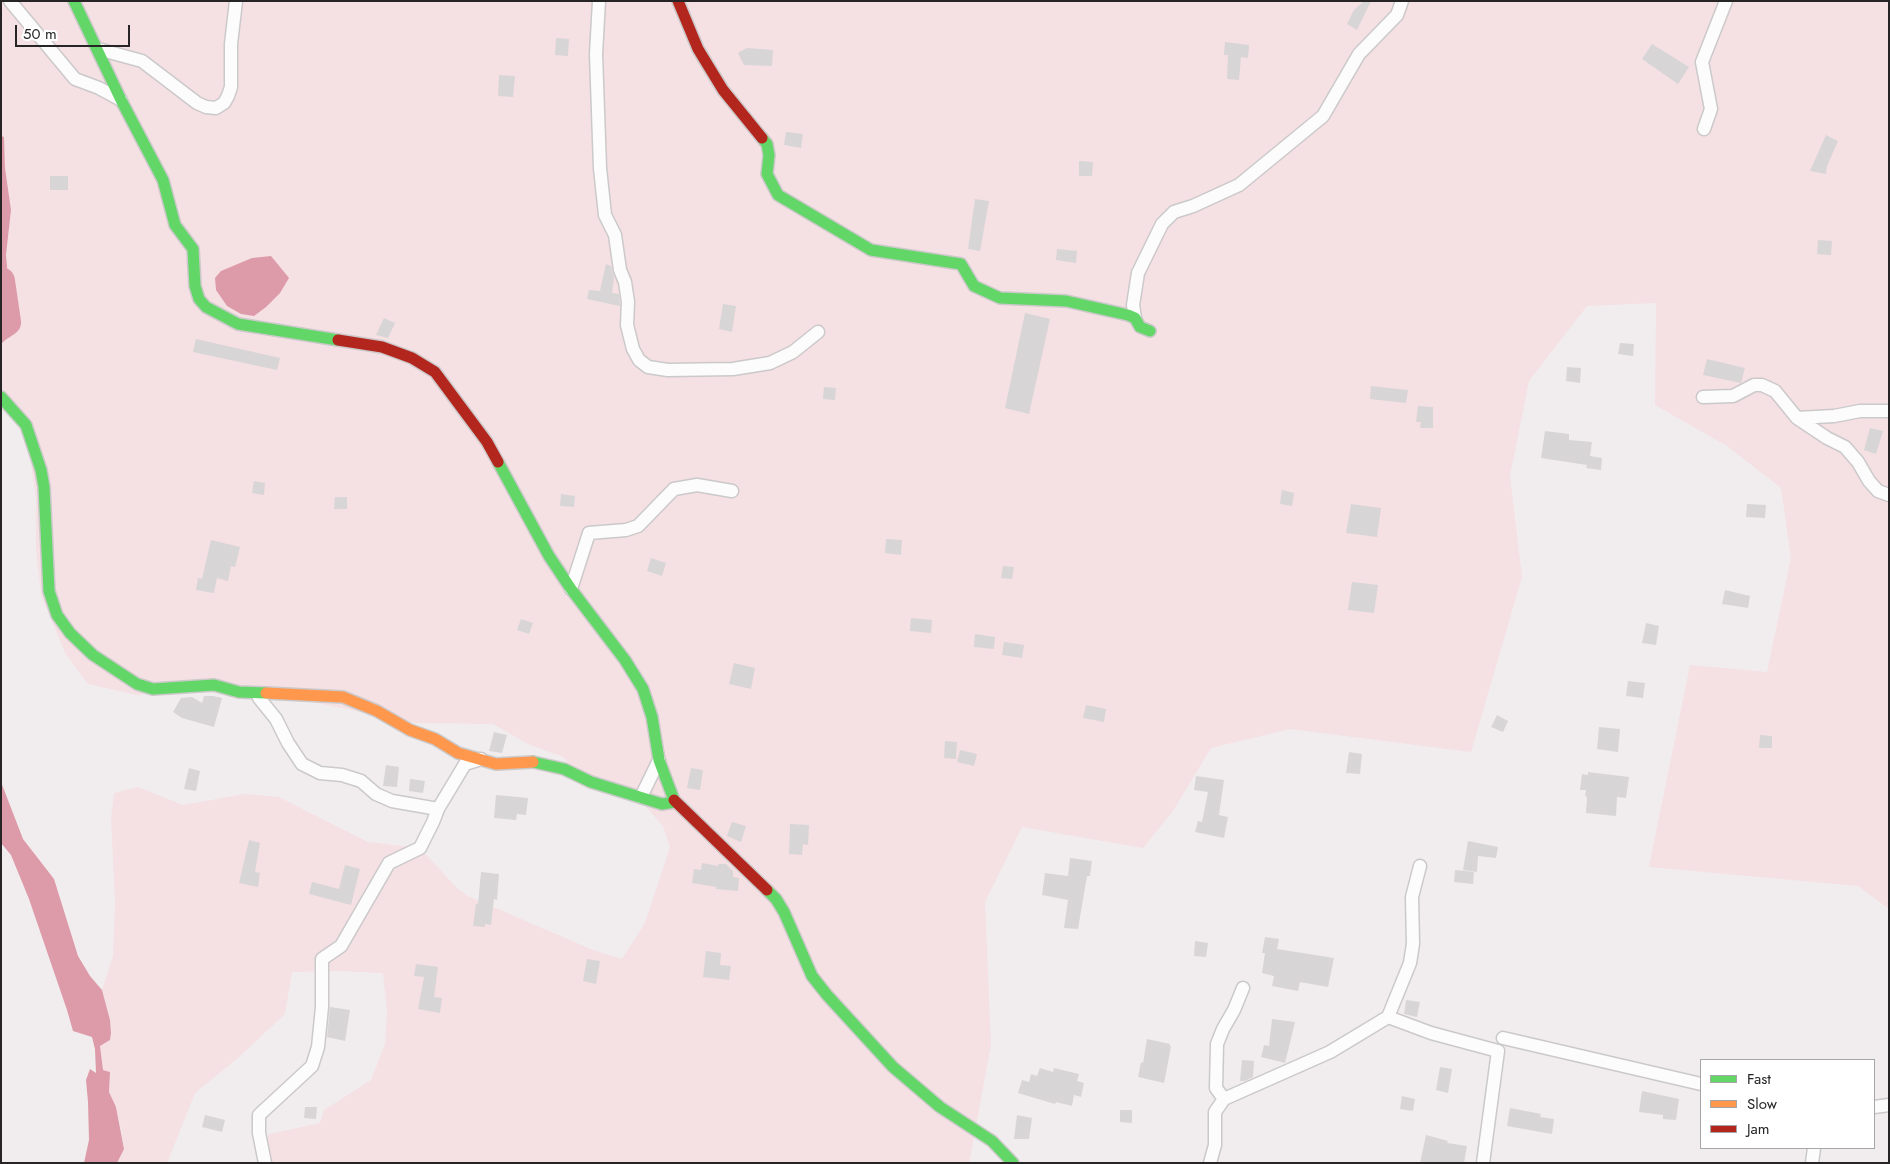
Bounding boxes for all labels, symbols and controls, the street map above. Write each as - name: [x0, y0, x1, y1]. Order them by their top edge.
- scale bar: [18, 15, 132, 47]
- text: 50 m: [23, 23, 57, 45]
- legend: [1700, 1059, 1875, 1149]
- text: Fast: [1747, 1068, 1771, 1090]
- text: Slow: [1747, 1093, 1777, 1115]
- text: Jam: [1747, 1118, 1770, 1140]

